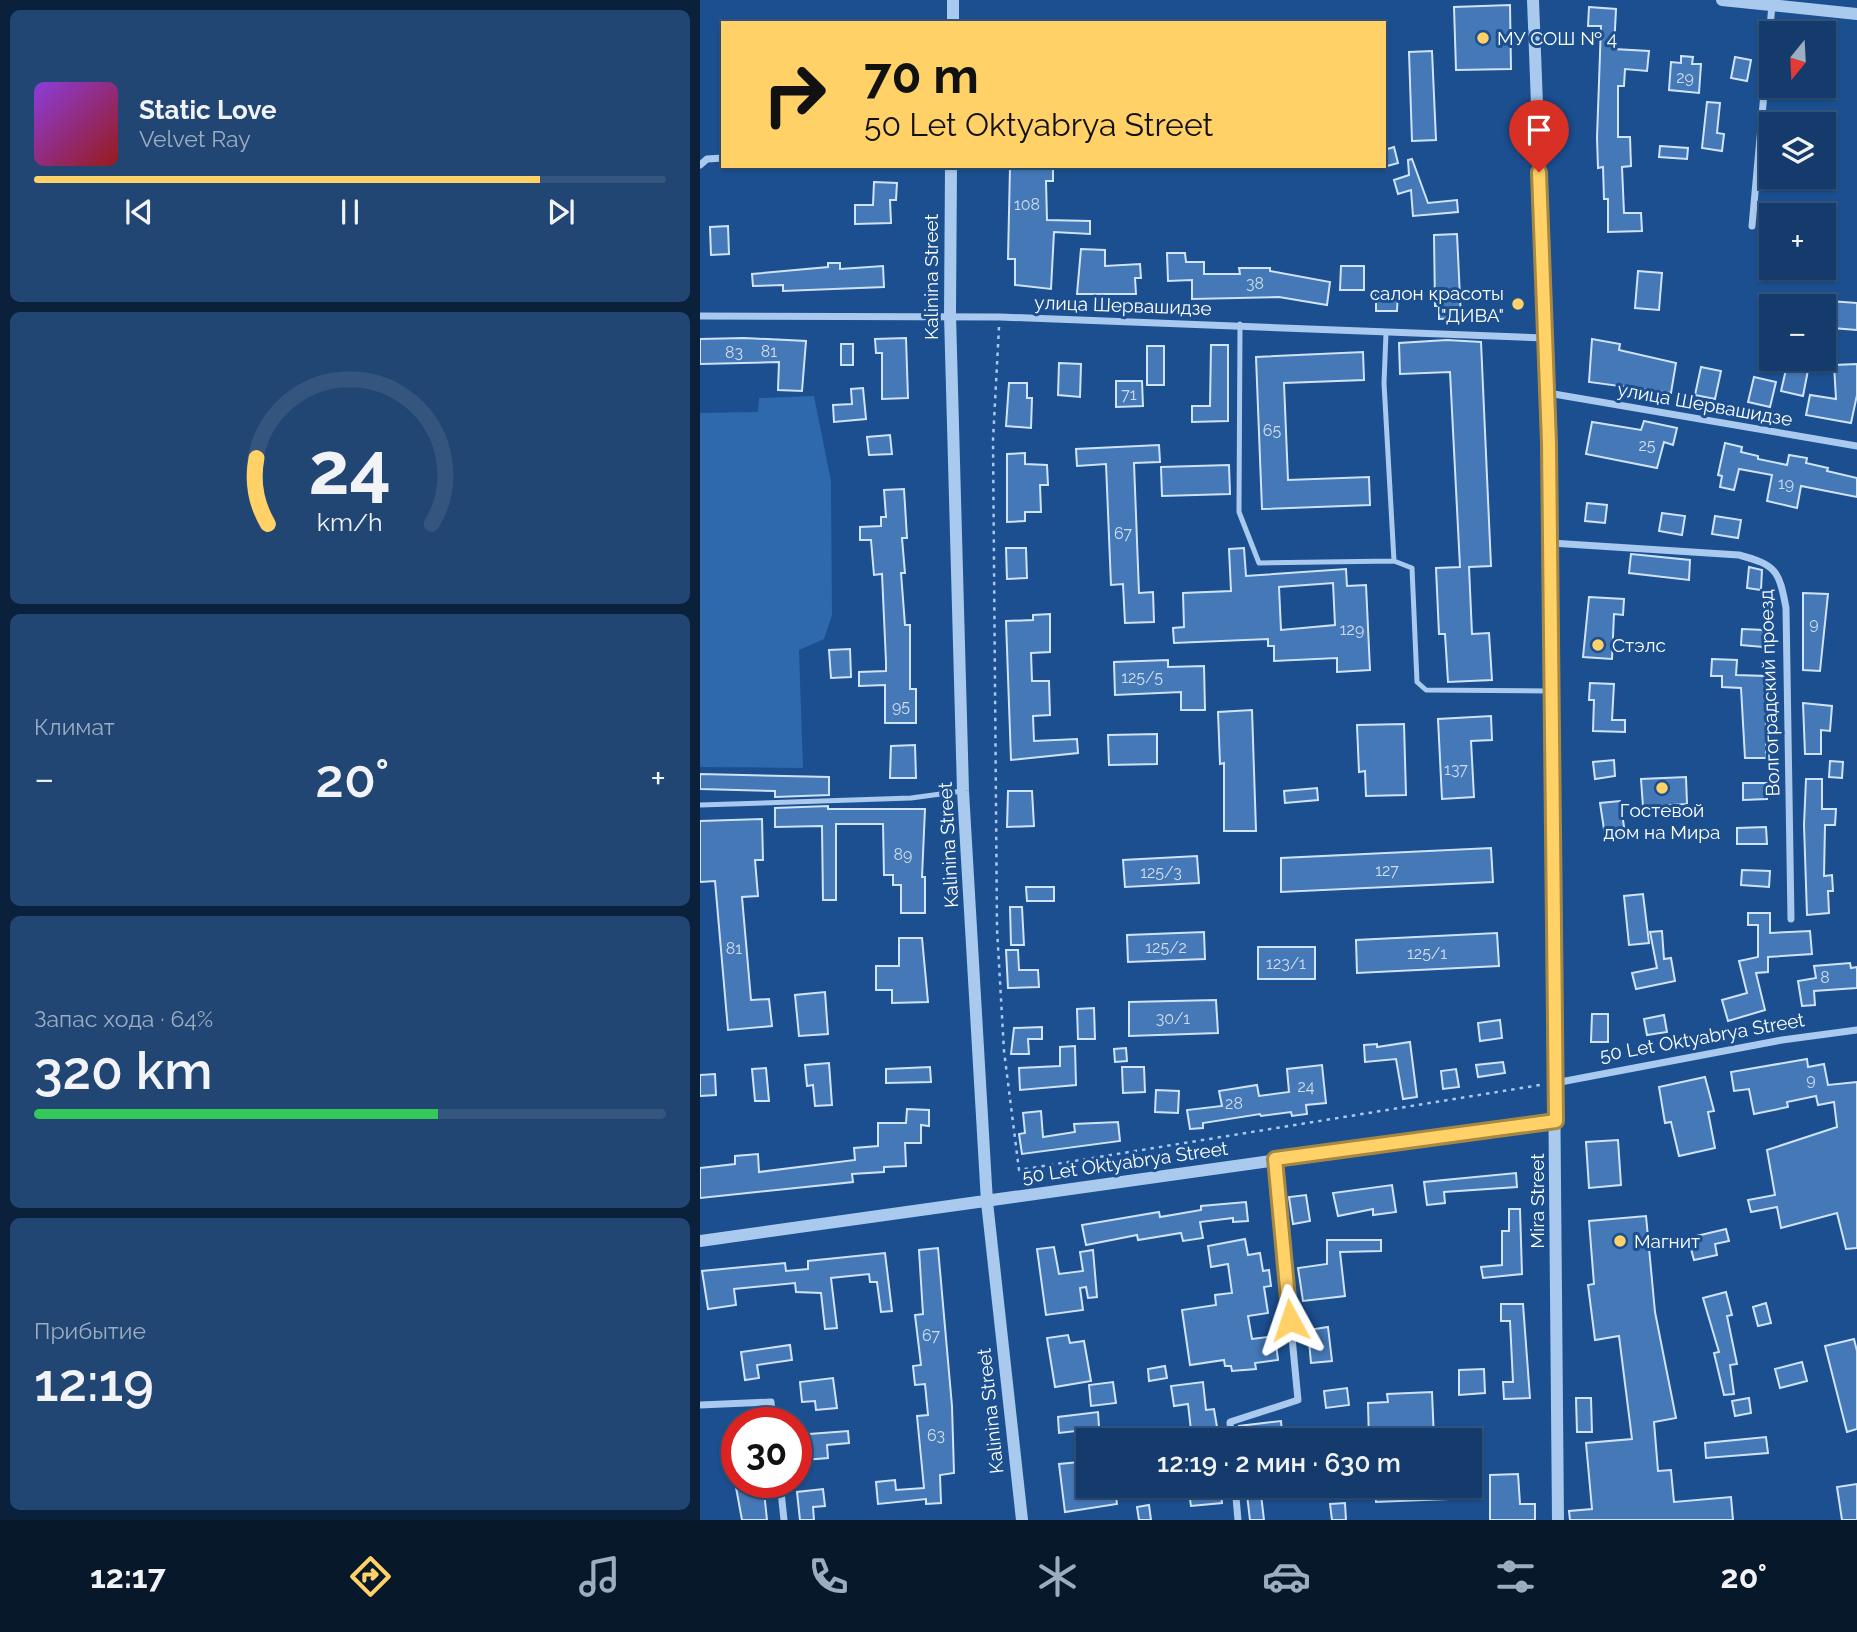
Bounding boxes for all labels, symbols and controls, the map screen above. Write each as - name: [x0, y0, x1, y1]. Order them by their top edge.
- north arrow: [1759, 21, 1836, 98]
- map controls: [1759, 21, 1836, 371]
- place label: МУ СОШ № 4: [1497, 27, 1617, 49]
- marker: МУ СОШ № 4: [1475, 30, 1491, 46]
- text: 70 m: [864, 47, 979, 104]
- icon: right: [749, 49, 840, 140]
- house number: 29: [1676, 68, 1694, 87]
- text: Static Love: [139, 95, 277, 125]
- pin: [1509, 100, 1569, 172]
- text: 50 Let Oktyabrya Street: [864, 106, 1213, 143]
- icon: arrive: [1520, 111, 1558, 149]
- button: layers: [1759, 112, 1836, 189]
- text: Velvet Ray: [139, 125, 251, 152]
- icon: previous: [120, 193, 158, 231]
- icon: pause: [331, 193, 369, 231]
- icon: next: [542, 193, 580, 231]
- house number: 108: [1014, 195, 1040, 214]
- button: +: [1759, 203, 1836, 280]
- street label: Kalinina Street: [920, 213, 942, 340]
- house number: 38: [1246, 274, 1264, 293]
- place label: салон красоты "ДИВА": [1370, 282, 1504, 326]
- street label: улица Шервашидзе: [1034, 291, 1212, 319]
- button: −: [1759, 294, 1836, 371]
- marker: салон красоты "ДИВА": [1510, 296, 1526, 312]
- house number: 81: [761, 342, 777, 361]
- house number: 83: [725, 343, 743, 362]
- street label: улица Шервашидзе: [1616, 378, 1794, 430]
- house number: 71: [1121, 385, 1137, 404]
- house number: 65: [1263, 421, 1281, 440]
- text: 24: [309, 426, 391, 511]
- house number: 25: [1638, 436, 1656, 455]
- house number: 19: [1778, 474, 1794, 493]
- text: km/h: [317, 507, 383, 537]
- house number: 67: [1114, 524, 1133, 543]
- street label: Волгоградский проезд: [1754, 589, 1784, 797]
- house number: 9: [1809, 614, 1819, 633]
- house number: 129: [1340, 620, 1364, 639]
- place label: Стэлс: [1612, 634, 1666, 656]
- marker: Стэлс: [1590, 637, 1606, 653]
- house number: 125/5: [1121, 668, 1163, 687]
- house number: 95: [892, 697, 910, 716]
- text: Климат: [34, 713, 115, 740]
- text: 20°: [315, 748, 389, 809]
- text: −: [34, 756, 54, 801]
- text: +: [650, 756, 666, 801]
- house number: 137: [1444, 760, 1468, 779]
- marker: Гостевой дом на Мира: [1654, 780, 1670, 796]
- street label: Kalinina Street: [934, 781, 962, 909]
- place label: Гостевой дом на Мира: [1604, 799, 1720, 843]
- house number: 89: [894, 845, 912, 864]
- house number: 127: [1375, 861, 1399, 880]
- house number: 125/3: [1140, 863, 1182, 882]
- house number: 125/2: [1145, 938, 1187, 957]
- house number: 81: [726, 939, 742, 958]
- house number: 125/1: [1407, 944, 1447, 963]
- house number: 123/1: [1266, 954, 1306, 973]
- house number: 8: [1820, 968, 1830, 987]
- text: Запас хода · 64%: [34, 1005, 213, 1032]
- street label: 50 Let Oktyabrya Street: [1598, 1008, 1807, 1066]
- house number: 30/1: [1156, 1009, 1190, 1028]
- text: 320 km: [34, 1040, 213, 1101]
- house number: 9: [1806, 1070, 1816, 1089]
- house number: 24: [1297, 1077, 1315, 1096]
- house number: 28: [1225, 1094, 1243, 1113]
- street label: 50 Let Oktyabrya Street: [1021, 1137, 1230, 1187]
- street label: Mira Street: [1526, 1153, 1548, 1249]
- place label: Магнит: [1634, 1230, 1700, 1252]
- marker: Магнит: [1612, 1233, 1628, 1249]
- position arrow: [1253, 1283, 1327, 1357]
- text: Прибытие: [34, 1317, 146, 1344]
- house number: 67: [922, 1326, 941, 1345]
- street label: Kalinina Street: [972, 1347, 1008, 1475]
- text: 12:19: [34, 1352, 154, 1413]
- speed limit sign: 30: [721, 1407, 812, 1498]
- house number: 63: [927, 1426, 945, 1445]
- text: 12:19 · 2 мин · 630 m: [1157, 1448, 1401, 1478]
- icon: directions: [346, 1552, 395, 1601]
- icon: music: [575, 1552, 624, 1601]
- icon: phone: [804, 1552, 853, 1601]
- icon: climate: [1033, 1552, 1082, 1601]
- icon: car: [1262, 1552, 1311, 1601]
- icon: filters: [1491, 1552, 1540, 1601]
- text: 12:17: [90, 1558, 166, 1595]
- text: 20°: [1721, 1558, 1767, 1595]

